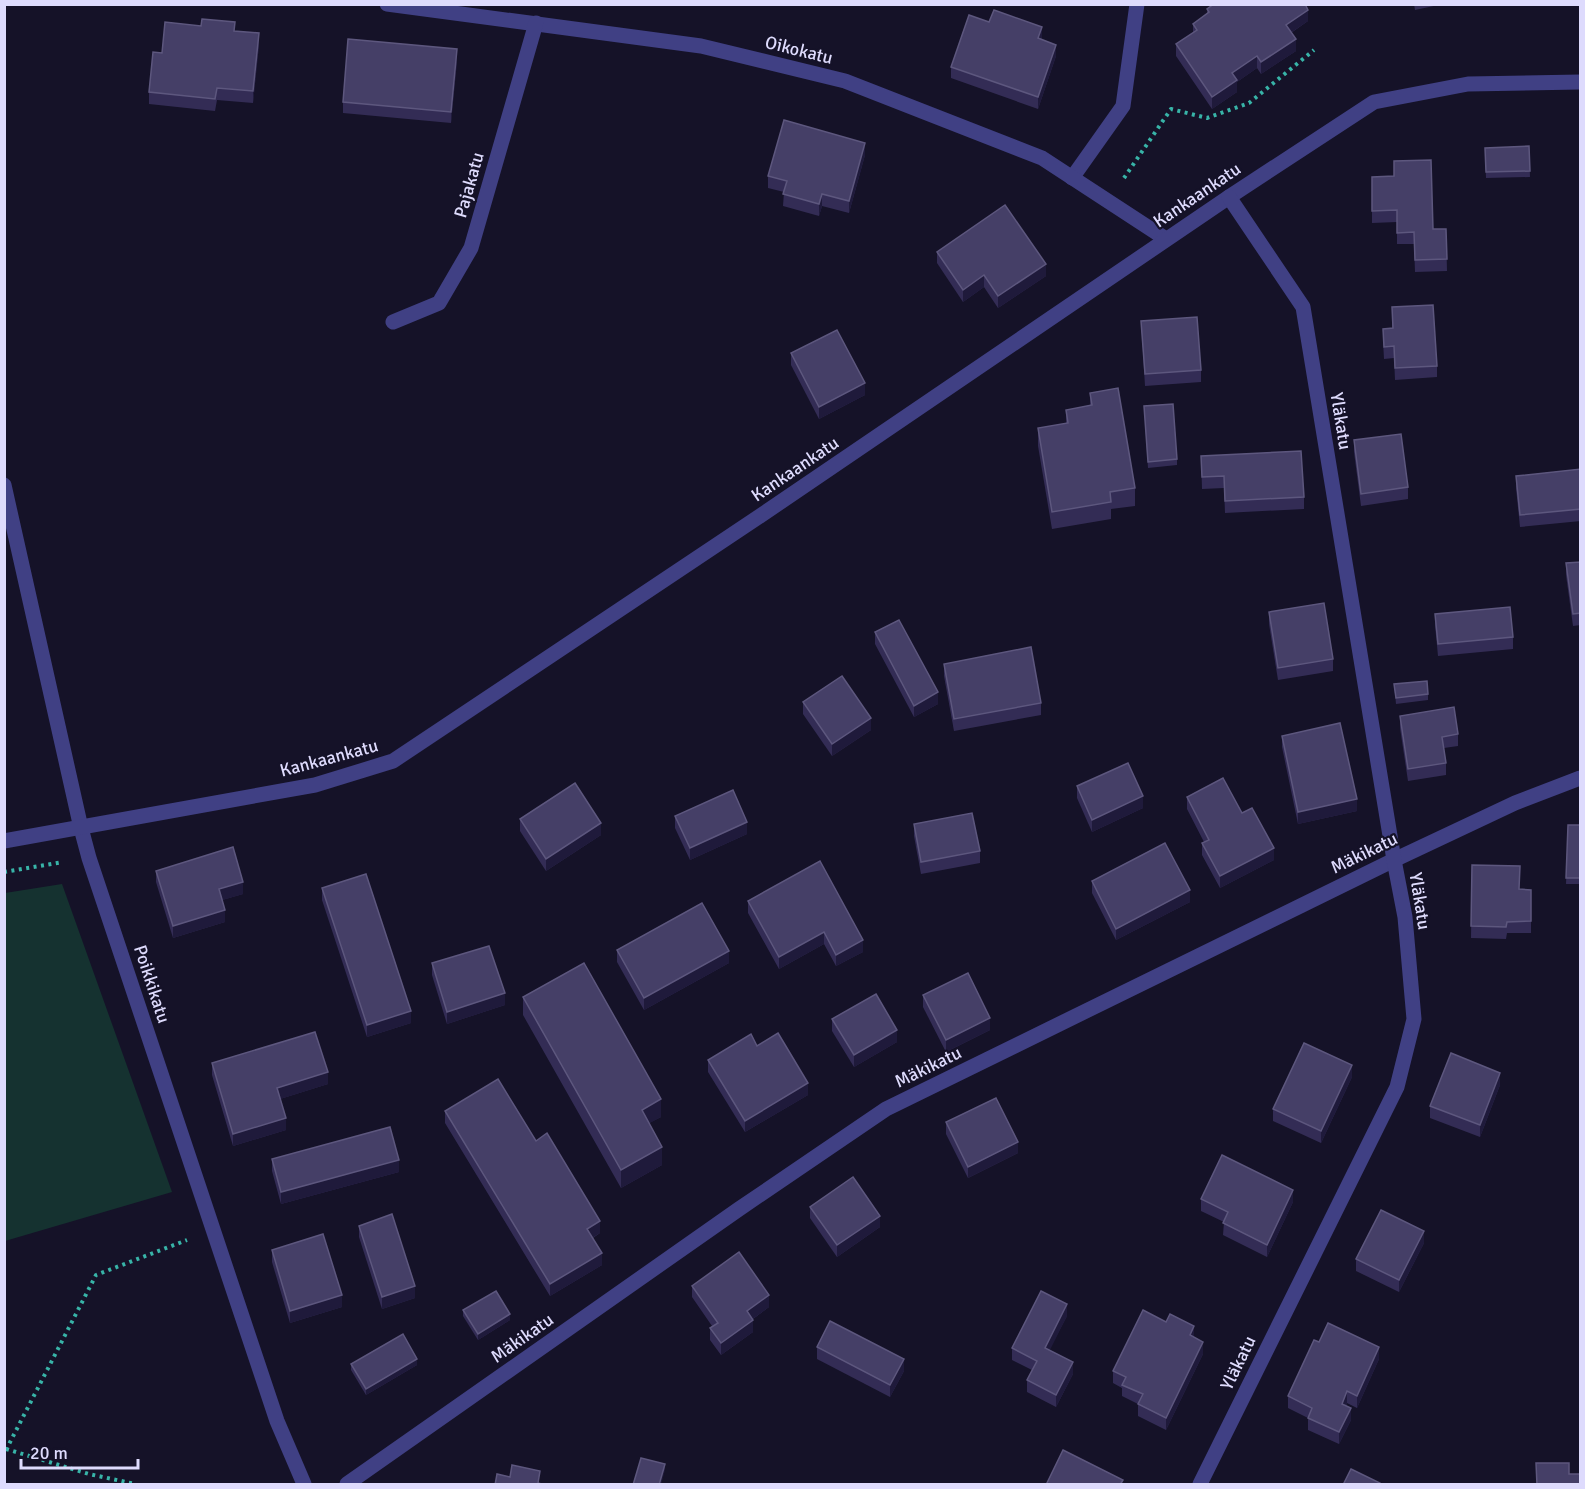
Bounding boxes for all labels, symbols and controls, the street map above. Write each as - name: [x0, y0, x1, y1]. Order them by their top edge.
- street label: Oikokatu: [763, 31, 835, 69]
- street label: Pajakatu: [449, 150, 489, 220]
- street label: Kankaankatu: [1149, 158, 1245, 232]
- street label: Yläkatu: [1326, 391, 1356, 451]
- street label: Kankaankatu: [747, 432, 843, 506]
- street label: Kankaankatu: [277, 734, 381, 782]
- street label: Mäkikatu: [1327, 827, 1401, 879]
- street label: Yläkatu: [1405, 871, 1435, 931]
- street label: Poikkikatu: [129, 942, 175, 1026]
- street label: Mäkikatu: [891, 1041, 965, 1093]
- street label: Mäkikatu: [486, 1308, 558, 1368]
- street label: Yläkatu: [1215, 1332, 1261, 1394]
- scale bar: [21, 1432, 138, 1470]
- text: 20 m: [30, 1442, 68, 1464]

